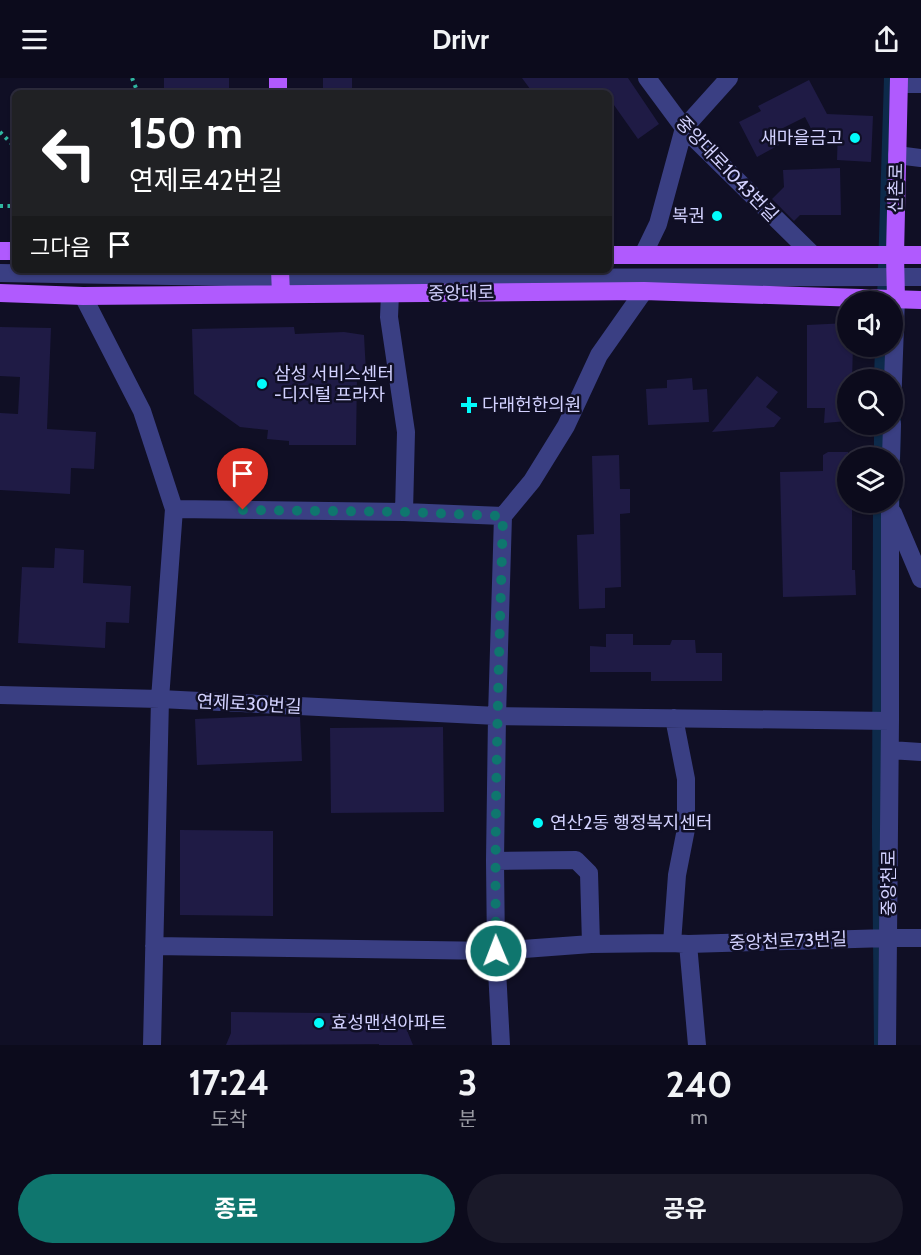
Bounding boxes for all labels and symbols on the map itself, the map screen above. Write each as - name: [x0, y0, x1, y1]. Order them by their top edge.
- street label: 중앙대로1043번길: [671, 112, 783, 226]
- place label: 새마을금고: [760, 127, 843, 149]
- marker: 새마을금고: [848, 131, 862, 145]
- street label: 신촌로: [885, 163, 907, 213]
- place label: 복권: [672, 205, 705, 227]
- marker: 복권: [710, 209, 724, 223]
- street label: 중앙대로: [428, 281, 494, 305]
- place label: 삼성 서비스센터 -디지털 프라자: [274, 363, 394, 406]
- marker: 삼성 서비스센터 -디지털 프라자: [255, 377, 269, 391]
- place label: 다래헌한의원: [482, 394, 581, 416]
- marker: 다래헌한의원: [460, 396, 478, 414]
- pin: [217, 448, 268, 510]
- street label: 연제로30번길: [196, 690, 302, 718]
- place label: 연산2동 행정복지센터: [550, 812, 713, 834]
- marker: 연산2동 행정복지센터: [531, 816, 545, 830]
- street label: 중앙천로: [878, 850, 900, 916]
- position arrow: [464, 919, 528, 983]
- street label: 중앙천로73번길: [729, 928, 847, 954]
- place label: 효성맨션아파트: [331, 1012, 447, 1034]
- marker: 효성맨션아파트: [312, 1016, 326, 1030]

